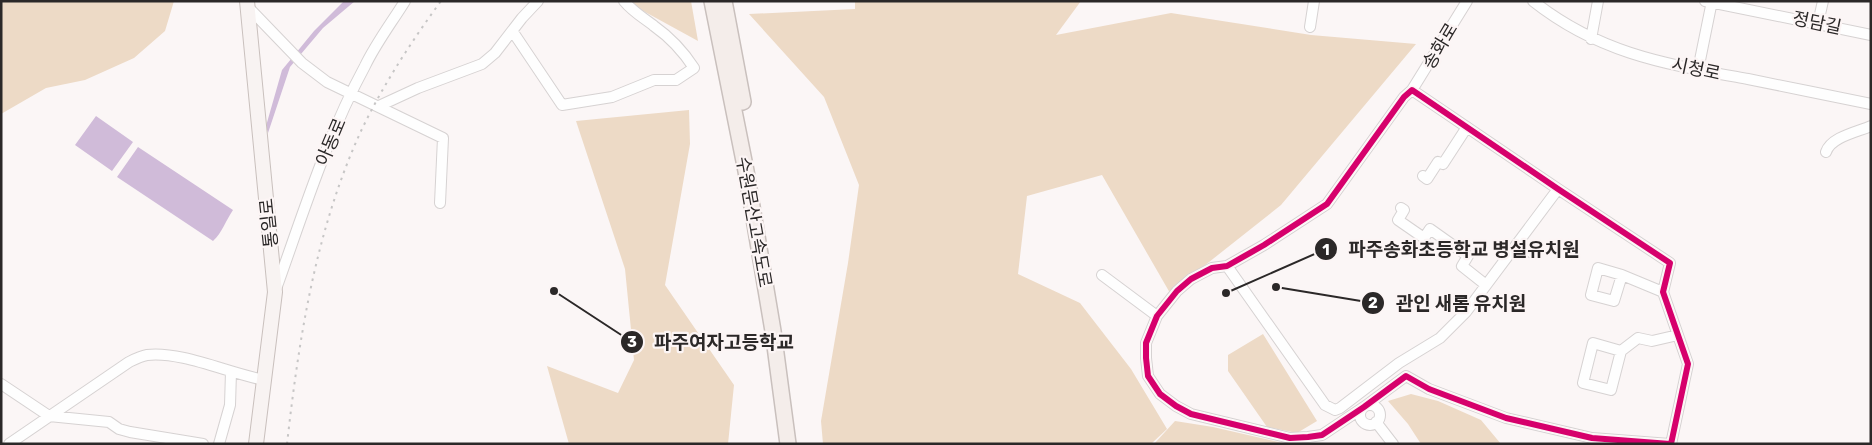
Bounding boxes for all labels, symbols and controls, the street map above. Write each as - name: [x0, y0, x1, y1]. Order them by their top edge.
- street label: 정담길: [1790, 7, 1844, 39]
- street label: 송화로: [1418, 19, 1462, 73]
- street label: 시청로: [1669, 53, 1723, 85]
- street label: 아동로: [311, 115, 351, 169]
- street label: 수원문산고속도로: [732, 155, 776, 289]
- street label: 통일로: [255, 197, 283, 249]
- callout: 파주송화초등학교 병설유치원: [1314, 232, 1590, 266]
- text: 파주송화초등학교 병설유치원: [1348, 238, 1580, 261]
- text: 1: [1322, 241, 1330, 259]
- callout: 관인 새롬 유치원: [1361, 286, 1536, 320]
- text: 관인 새롬 유치원: [1396, 292, 1526, 315]
- text: 2: [1368, 294, 1378, 312]
- callout: 파주여자고등학교: [619, 325, 804, 359]
- text: 파주여자고등학교: [654, 331, 794, 354]
- text: 3: [627, 333, 637, 351]

